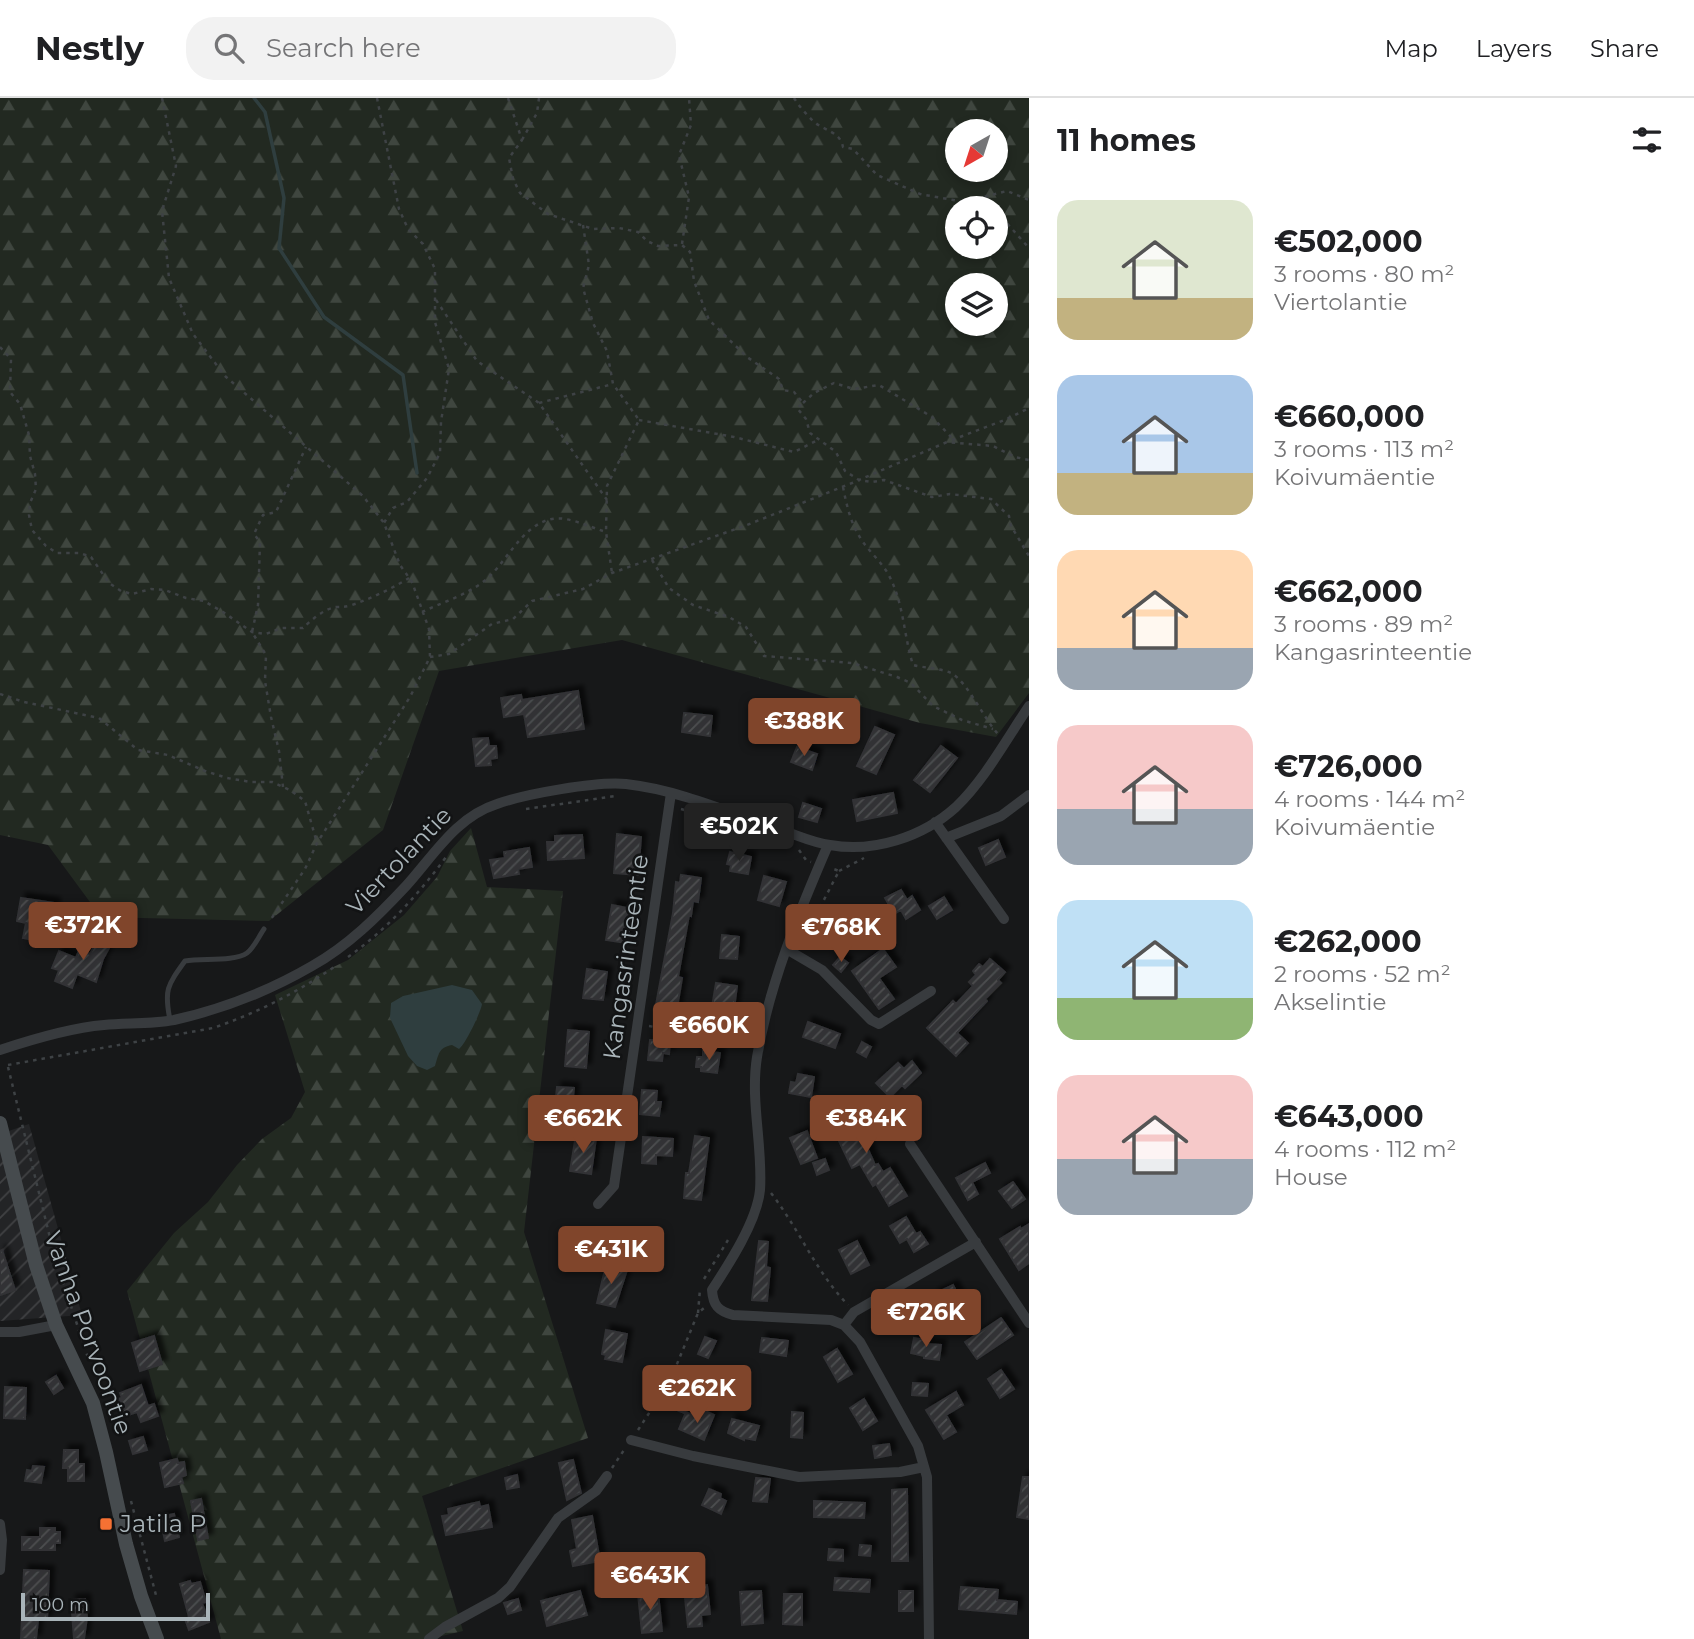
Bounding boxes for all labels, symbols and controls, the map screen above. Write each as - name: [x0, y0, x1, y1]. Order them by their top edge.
- search box: [186, 17, 676, 80]
- text: Nestly: [35, 28, 144, 68]
- icon: search: [210, 29, 248, 67]
- text: Search here: [266, 32, 421, 64]
- text: Map: [1384, 34, 1438, 63]
- text: Layers: [1476, 34, 1552, 63]
- text: Share: [1590, 34, 1659, 63]
- north arrow: [945, 119, 1008, 182]
- map controls: [945, 119, 1008, 336]
- icon: filters: [1628, 121, 1666, 159]
- text: 11 homes: [1057, 122, 1196, 159]
- button: locate: [945, 196, 1008, 259]
- text: €502,000: [1274, 223, 1423, 260]
- icon: home: [1113, 228, 1197, 312]
- text: 3 rooms · 80 m²: [1274, 260, 1454, 288]
- button: layers: [945, 273, 1008, 336]
- text: Viertolantie: [1274, 288, 1407, 316]
- text: €660,000: [1274, 398, 1425, 435]
- icon: home: [1113, 403, 1197, 487]
- text: 3 rooms · 113 m²: [1274, 435, 1454, 463]
- text: Koivumäentie: [1274, 463, 1435, 491]
- text: €662,000: [1274, 573, 1423, 610]
- icon: home: [1113, 578, 1197, 662]
- text: 3 rooms · 89 m²: [1274, 610, 1453, 638]
- text: Kangasrinteentie: [1274, 638, 1472, 666]
- pin: €388K: [755, 698, 853, 758]
- text: €388K: [764, 707, 844, 735]
- text: €726,000: [1274, 748, 1423, 785]
- icon: home: [1113, 753, 1197, 837]
- text: 4 rooms · 144 m²: [1274, 785, 1466, 813]
- street label: Viertolantie: [340, 801, 457, 921]
- pin: €502K: [690, 804, 788, 863]
- text: €502K: [700, 812, 778, 840]
- text: Koivumäentie: [1274, 813, 1435, 841]
- street label: Kangasrinteentie: [597, 853, 654, 1061]
- pin: €372K: [34, 902, 132, 962]
- pin: €768K: [792, 904, 890, 964]
- text: €372K: [45, 911, 121, 939]
- text: €768K: [801, 913, 881, 941]
- text: €262,000: [1274, 923, 1422, 960]
- icon: home: [1113, 928, 1197, 1012]
- text: 2 rooms · 52 m²: [1274, 960, 1451, 988]
- text: Akselintie: [1274, 988, 1386, 1016]
- pin: €660K: [660, 1002, 758, 1062]
- text: €660K: [669, 1011, 749, 1039]
- pin: €662K: [534, 1096, 632, 1155]
- pin: €384K: [817, 1096, 915, 1155]
- text: €643,000: [1274, 1098, 1424, 1135]
- icon: home: [1113, 1103, 1197, 1187]
- text: €662K: [544, 1104, 622, 1132]
- text: €384K: [826, 1104, 906, 1132]
- text: 4 rooms · 112 m²: [1274, 1135, 1456, 1163]
- text: House: [1274, 1163, 1348, 1191]
- pin: €431K: [562, 1226, 660, 1286]
- street label: Vanha Porvoontie: [38, 1227, 139, 1438]
- text: €431K: [574, 1235, 648, 1263]
- pin: €726K: [877, 1290, 975, 1349]
- text: €726K: [887, 1298, 965, 1326]
- pin: €262K: [648, 1366, 746, 1425]
- text: €262K: [658, 1374, 736, 1402]
- place label: Jatila P: [119, 1509, 207, 1538]
- marker: Jatila P: [98, 1516, 114, 1532]
- pin: €643K: [601, 1552, 699, 1612]
- text: €643K: [610, 1561, 690, 1589]
- scale bar: [21, 1590, 210, 1622]
- text: 100 m: [32, 1593, 89, 1616]

